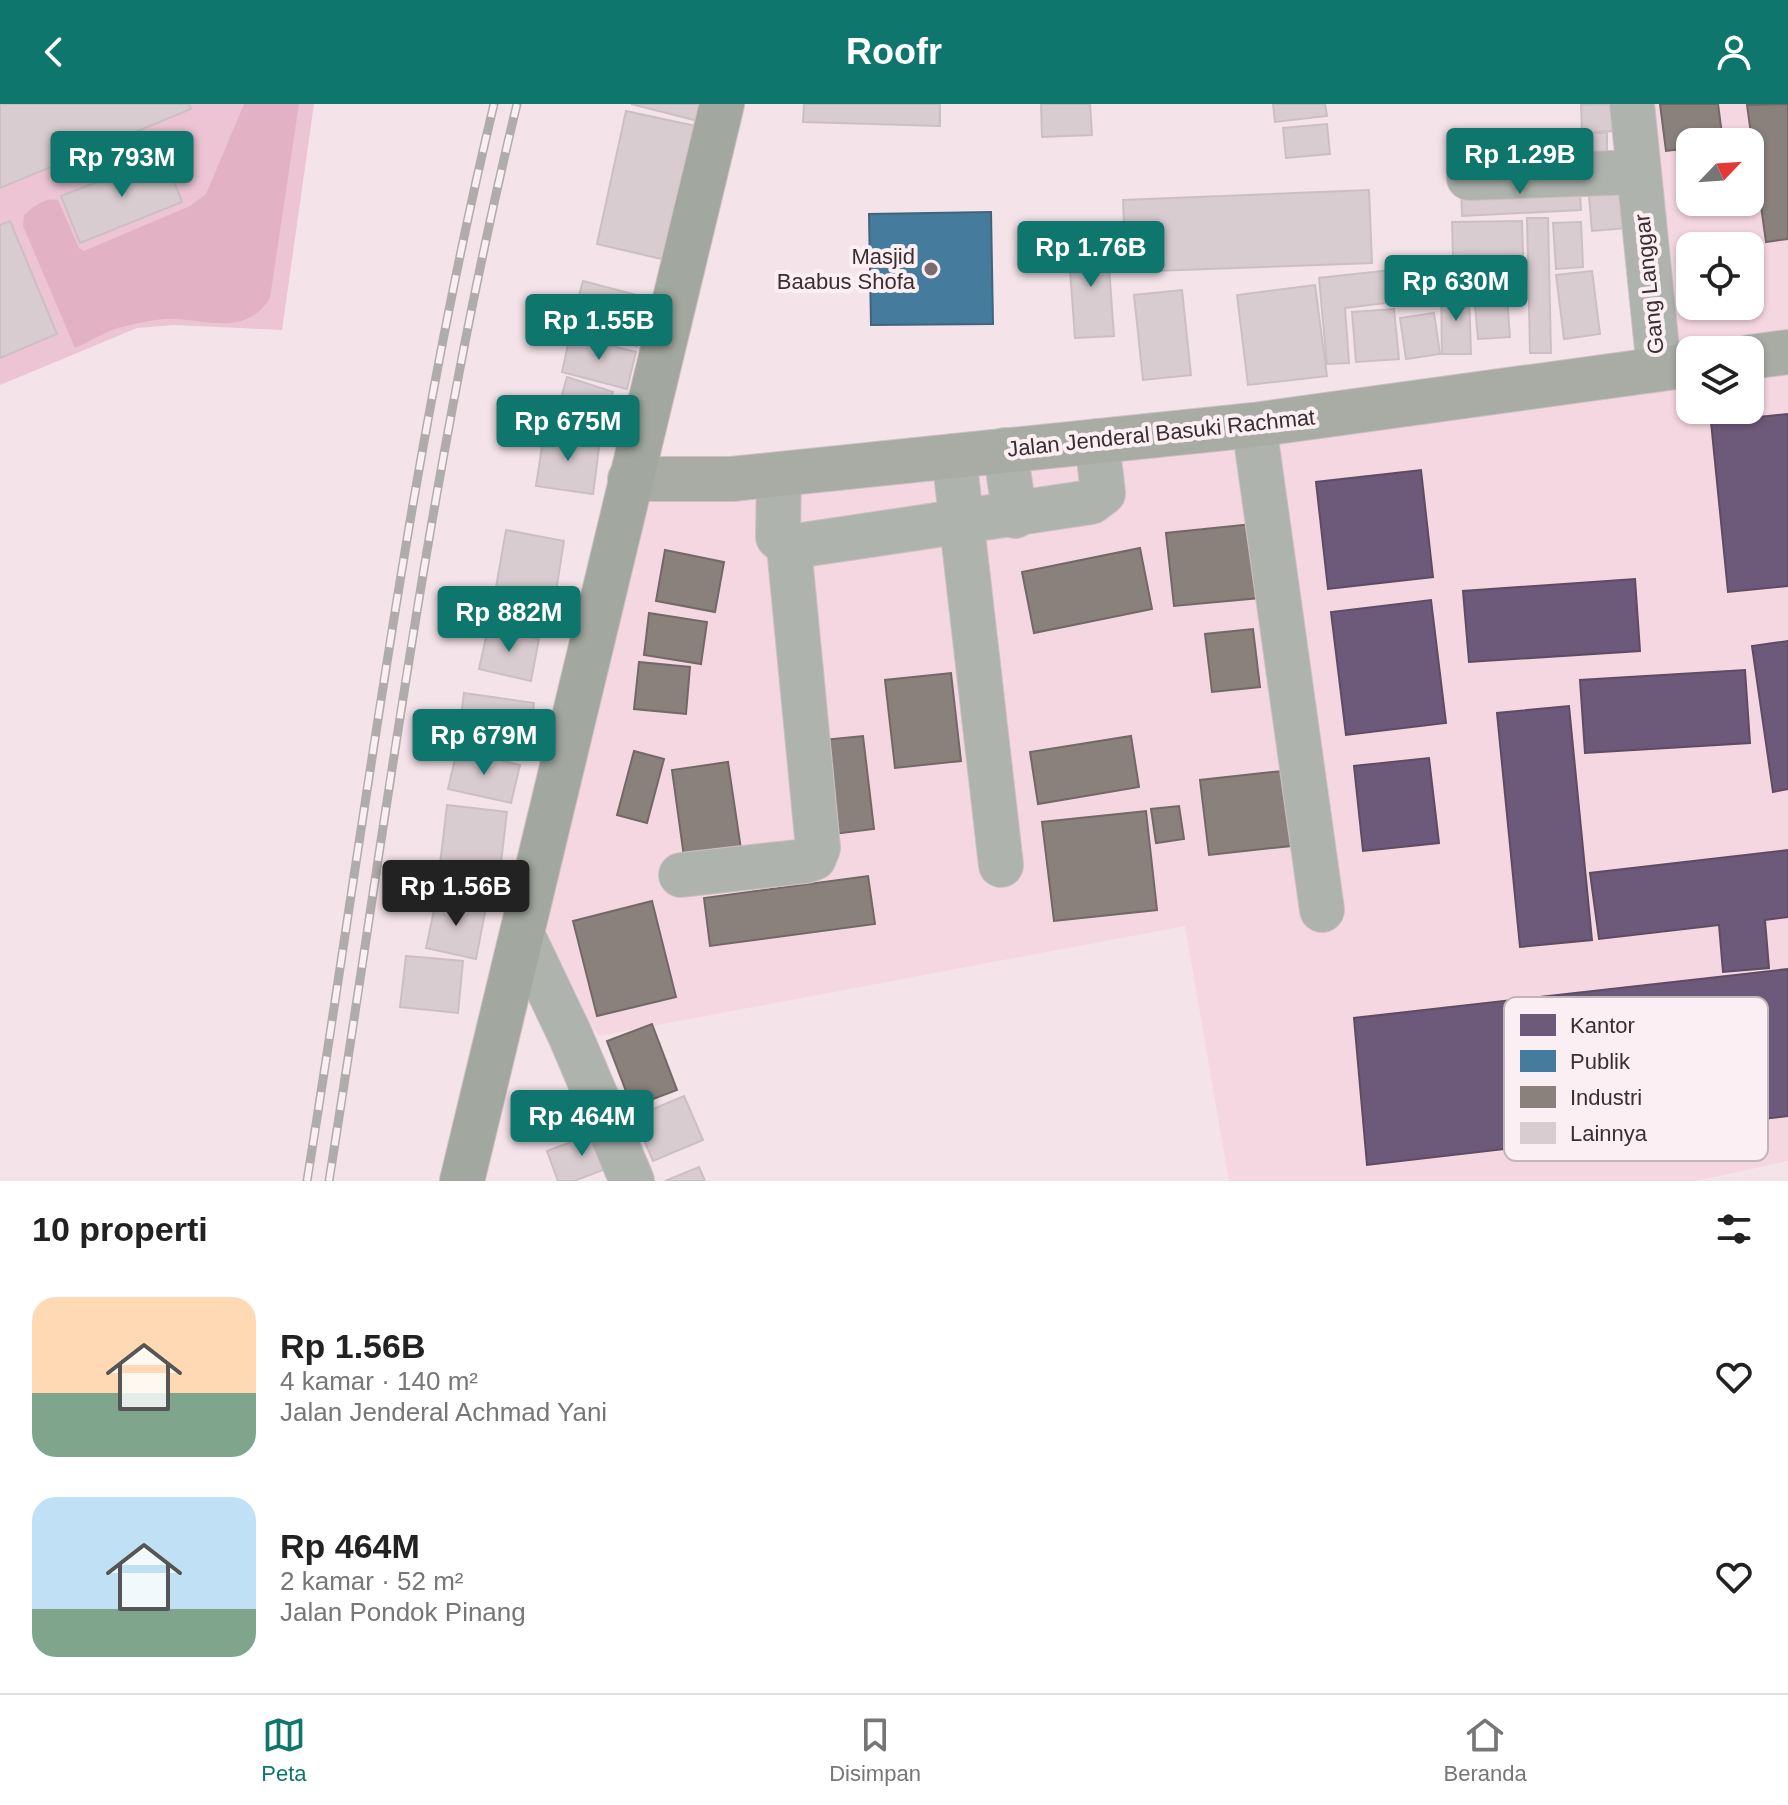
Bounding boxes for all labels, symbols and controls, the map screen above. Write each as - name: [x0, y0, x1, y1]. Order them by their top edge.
- icon: back: [32, 30, 76, 74]
- icon: person: [1712, 30, 1756, 74]
- text: Roofr: [846, 31, 942, 72]
- pin: Rp 1.29B: [1437, 128, 1603, 196]
- north arrow: [1676, 128, 1764, 216]
- map controls: [1676, 128, 1764, 424]
- pin: Rp 793M: [48, 131, 196, 199]
- text: Rp 1.29B: [1464, 139, 1576, 169]
- text: Rp 793M: [69, 142, 175, 172]
- street label: Gang Langgar: [1629, 213, 1669, 355]
- pin: Rp 1.76B: [1008, 221, 1174, 289]
- text: Rp 1.76B: [1035, 232, 1147, 262]
- button: locate: [1676, 232, 1764, 320]
- place label: Masjid Baabus Shofa: [777, 244, 916, 294]
- pin: Rp 630M: [1382, 255, 1530, 323]
- marker: Masjid Baabus Shofa: [922, 260, 940, 278]
- text: Rp 630M: [1403, 266, 1509, 296]
- pin: Rp 1.55B: [516, 294, 682, 362]
- text: Rp 1.55B: [543, 305, 655, 335]
- button: layers: [1676, 336, 1764, 424]
- pin: Rp 675M: [494, 395, 642, 463]
- street label: Jalan Jenderal Basuki Rachmat: [1006, 404, 1316, 462]
- text: Rp 675M: [515, 406, 621, 436]
- pin: Rp 882M: [435, 586, 583, 654]
- text: Rp 882M: [456, 597, 562, 627]
- pin: Rp 679M: [410, 709, 558, 777]
- text: Rp 679M: [431, 720, 537, 750]
- pin: Rp 1.56B: [373, 860, 539, 928]
- text: Rp 1.56B: [400, 871, 512, 901]
- legend: [1504, 997, 1768, 1161]
- text: Kantor: [1570, 1013, 1635, 1038]
- text: Publik: [1570, 1049, 1631, 1074]
- text: Industri: [1570, 1085, 1642, 1110]
- pin: Rp 464M: [508, 1090, 656, 1158]
- text: Rp 464M: [529, 1101, 635, 1131]
- text: Lainnya: [1570, 1121, 1648, 1146]
- icon: filters: [1712, 1207, 1756, 1251]
- text: 10 properti: [32, 1210, 208, 1248]
- text: Rp 1.56B: [280, 1327, 426, 1365]
- icon: home: [96, 1329, 192, 1425]
- icon: heart: [1712, 1355, 1756, 1399]
- text: 4 kamar · 140 m²: [280, 1366, 478, 1396]
- text: Jalan Jenderal Achmad Yani: [280, 1397, 607, 1427]
- text: Rp 464M: [280, 1527, 420, 1565]
- icon: home: [96, 1529, 192, 1625]
- icon: heart: [1712, 1555, 1756, 1599]
- text: 2 kamar · 52 m²: [280, 1566, 464, 1596]
- text: Jalan Pondok Pinang: [280, 1597, 526, 1627]
- tab: Peta: [261, 1713, 307, 1787]
- tab: Disimpan: [829, 1713, 921, 1787]
- tab: Beranda: [1443, 1713, 1527, 1787]

